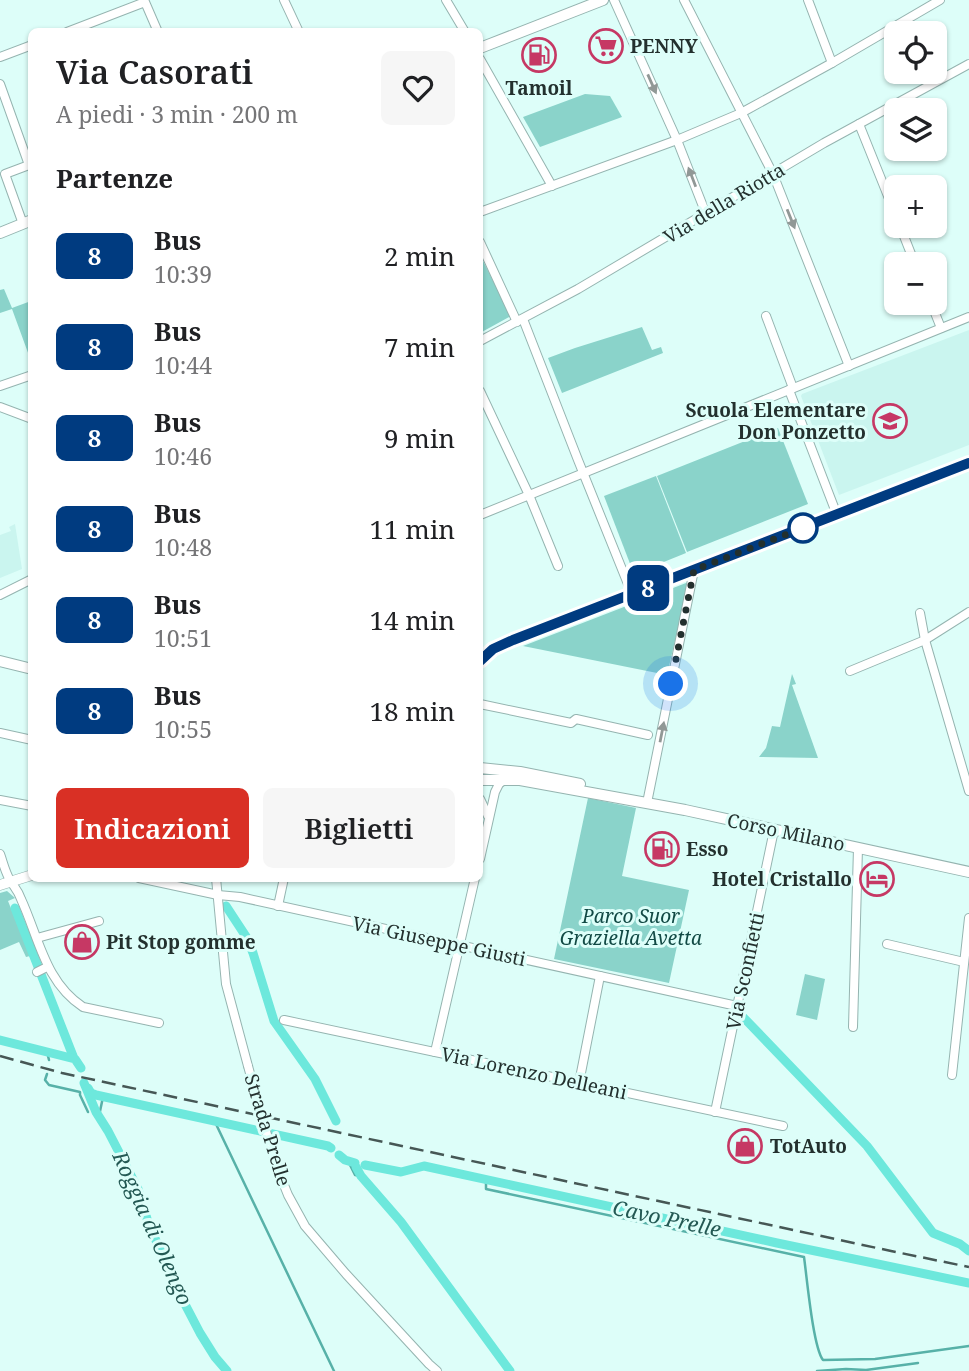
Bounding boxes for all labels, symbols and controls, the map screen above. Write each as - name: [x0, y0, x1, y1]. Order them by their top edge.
- map controls: [884, 21, 947, 315]
- button: locate: [884, 21, 947, 84]
- supermarket icon: PENNY: [587, 27, 625, 65]
- place label: PENNY: [630, 33, 698, 59]
- fuel station icon: Tamoil: [520, 36, 558, 74]
- text: Via Casorati: [56, 49, 253, 94]
- button: heart: [381, 51, 455, 125]
- one-way arrow: [647, 74, 658, 95]
- place label: Tamoil: [505, 75, 573, 101]
- text: A piedi · 3 min · 200 m: [56, 98, 298, 130]
- button: layers: [884, 98, 947, 161]
- street label: Via della Riotta: [658, 156, 790, 250]
- text: Partenze: [56, 160, 173, 196]
- one-way arrow: [686, 166, 697, 187]
- button: +: [884, 175, 947, 238]
- one-way arrow: [786, 209, 797, 230]
- text: Bus: [154, 222, 201, 258]
- text: 2 min: [384, 238, 455, 274]
- text: 8: [88, 239, 101, 272]
- button: −: [884, 252, 947, 315]
- text: 10:39: [154, 258, 212, 290]
- text: Bus: [154, 313, 201, 349]
- text: 7 min: [384, 329, 455, 365]
- text: 8: [88, 330, 101, 363]
- text: 10:44: [154, 349, 212, 381]
- place label: Scuola Elementare Don Ponzetto: [685, 397, 866, 445]
- school or university icon: Scuola Elementare Don Ponzetto: [871, 402, 909, 440]
- text: Bus: [154, 404, 201, 440]
- text: 9 min: [384, 420, 455, 456]
- text: 8: [88, 421, 101, 454]
- text: 10:46: [154, 440, 212, 472]
- text: Bus: [154, 495, 201, 531]
- text: 11 min: [370, 511, 455, 547]
- text: 8: [88, 512, 101, 545]
- unlabelled marker: [788, 513, 818, 543]
- text: 10:48: [154, 531, 212, 563]
- line badge: 8: [625, 565, 671, 611]
- text: 8: [641, 571, 655, 604]
- text: Bus: [154, 586, 201, 622]
- text: 14 min: [370, 602, 455, 638]
- text: 8: [88, 603, 101, 636]
- text: 10:51: [154, 622, 212, 654]
- your location: [653, 666, 688, 701]
- text: Bus: [154, 677, 201, 713]
- text: 18 min: [370, 693, 455, 729]
- text: 8: [88, 694, 101, 727]
- text: 10:55: [154, 713, 212, 745]
- one-way arrow: [656, 721, 667, 743]
- button: Indicazioni: [56, 788, 249, 868]
- button: Biglietti: [263, 788, 455, 868]
- street label: Corso Milano: [725, 807, 847, 857]
- fuel station icon: Esso: [643, 830, 681, 868]
- place label: Esso: [686, 836, 728, 862]
- hotel icon: Hotel Cristallo: [858, 860, 896, 898]
- place label: Hotel Cristallo: [712, 866, 852, 892]
- park label: Parco Suor Graziella Avetta: [560, 903, 702, 951]
- street label: Via Giuseppe Giusti: [350, 910, 528, 972]
- street label: Via Sconfietti: [720, 910, 770, 1032]
- shop icon: Pit Stop gomme: [63, 923, 101, 961]
- place label: Pit Stop gomme: [106, 929, 256, 955]
- street label: Via Lorenzo Delleani: [439, 1041, 629, 1105]
- street label: Strada Prelle: [239, 1071, 297, 1189]
- shop icon: TotAuto: [726, 1127, 764, 1165]
- place label: TotAuto: [770, 1133, 847, 1159]
- water label: Roggia di Olengo: [106, 1146, 200, 1310]
- water label: Cavo Prelle: [610, 1193, 724, 1243]

